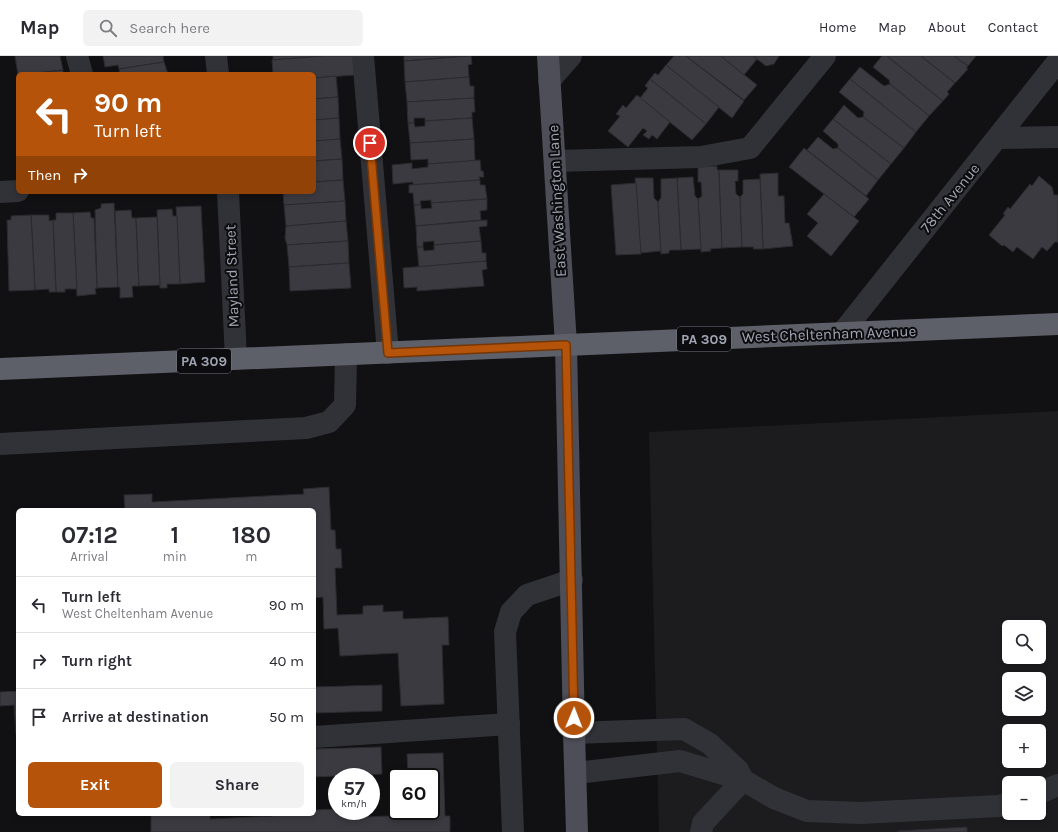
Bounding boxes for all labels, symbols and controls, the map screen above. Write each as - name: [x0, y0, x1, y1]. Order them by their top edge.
- search box: [83, 10, 363, 46]
- text: Map: [20, 17, 59, 39]
- icon: search: [97, 17, 119, 39]
- text: Search here: [129, 19, 210, 37]
- text: Home: [819, 19, 856, 36]
- text: Map: [878, 19, 906, 36]
- text: About: [928, 19, 966, 36]
- text: Contact: [988, 19, 1038, 36]
- text: 90 m: [94, 86, 162, 119]
- icon: left: [28, 88, 80, 140]
- text: Turn left: [94, 120, 162, 142]
- street label: East Washington Lane: [544, 124, 570, 278]
- pin: [353, 126, 387, 160]
- icon: arrive: [359, 132, 381, 154]
- street label: 78th Avenue: [917, 160, 983, 236]
- icon: right: [69, 164, 91, 186]
- text: Then: [28, 166, 61, 184]
- street label: Mayland Street: [221, 224, 243, 328]
- street label: West Cheltenham Avenue: [741, 322, 917, 346]
- road number: PA 309: [677, 327, 731, 351]
- road number: PA 309: [177, 349, 231, 373]
- text: 07:12: [61, 521, 118, 549]
- text: 1: [170, 521, 179, 549]
- text: 180: [232, 521, 271, 549]
- text: Arrival: [70, 549, 108, 564]
- text: min: [163, 549, 187, 564]
- text: m: [245, 549, 257, 564]
- text: Turn left: [62, 588, 121, 606]
- icon: left: [28, 594, 50, 616]
- text: 90 m: [269, 596, 304, 614]
- text: West Cheltenham Avenue: [62, 606, 213, 621]
- map controls: [1002, 620, 1046, 820]
- button: search: [1002, 620, 1046, 664]
- icon: right: [28, 650, 50, 672]
- text: Turn right: [62, 652, 132, 670]
- text: 40 m: [269, 652, 304, 670]
- button: layers: [1002, 672, 1046, 716]
- position arrow: [553, 697, 595, 739]
- icon: arrive: [28, 706, 50, 728]
- text: Arrive at destination: [62, 708, 209, 726]
- text: 50 m: [269, 708, 304, 726]
- button: +: [1002, 724, 1046, 768]
- button: Exit: [28, 762, 162, 808]
- button: Share: [170, 762, 304, 808]
- speed limit sign: 60: [388, 768, 440, 820]
- button: −: [1002, 776, 1046, 820]
- text: 57: [343, 777, 365, 800]
- text: km/h: [341, 798, 367, 810]

